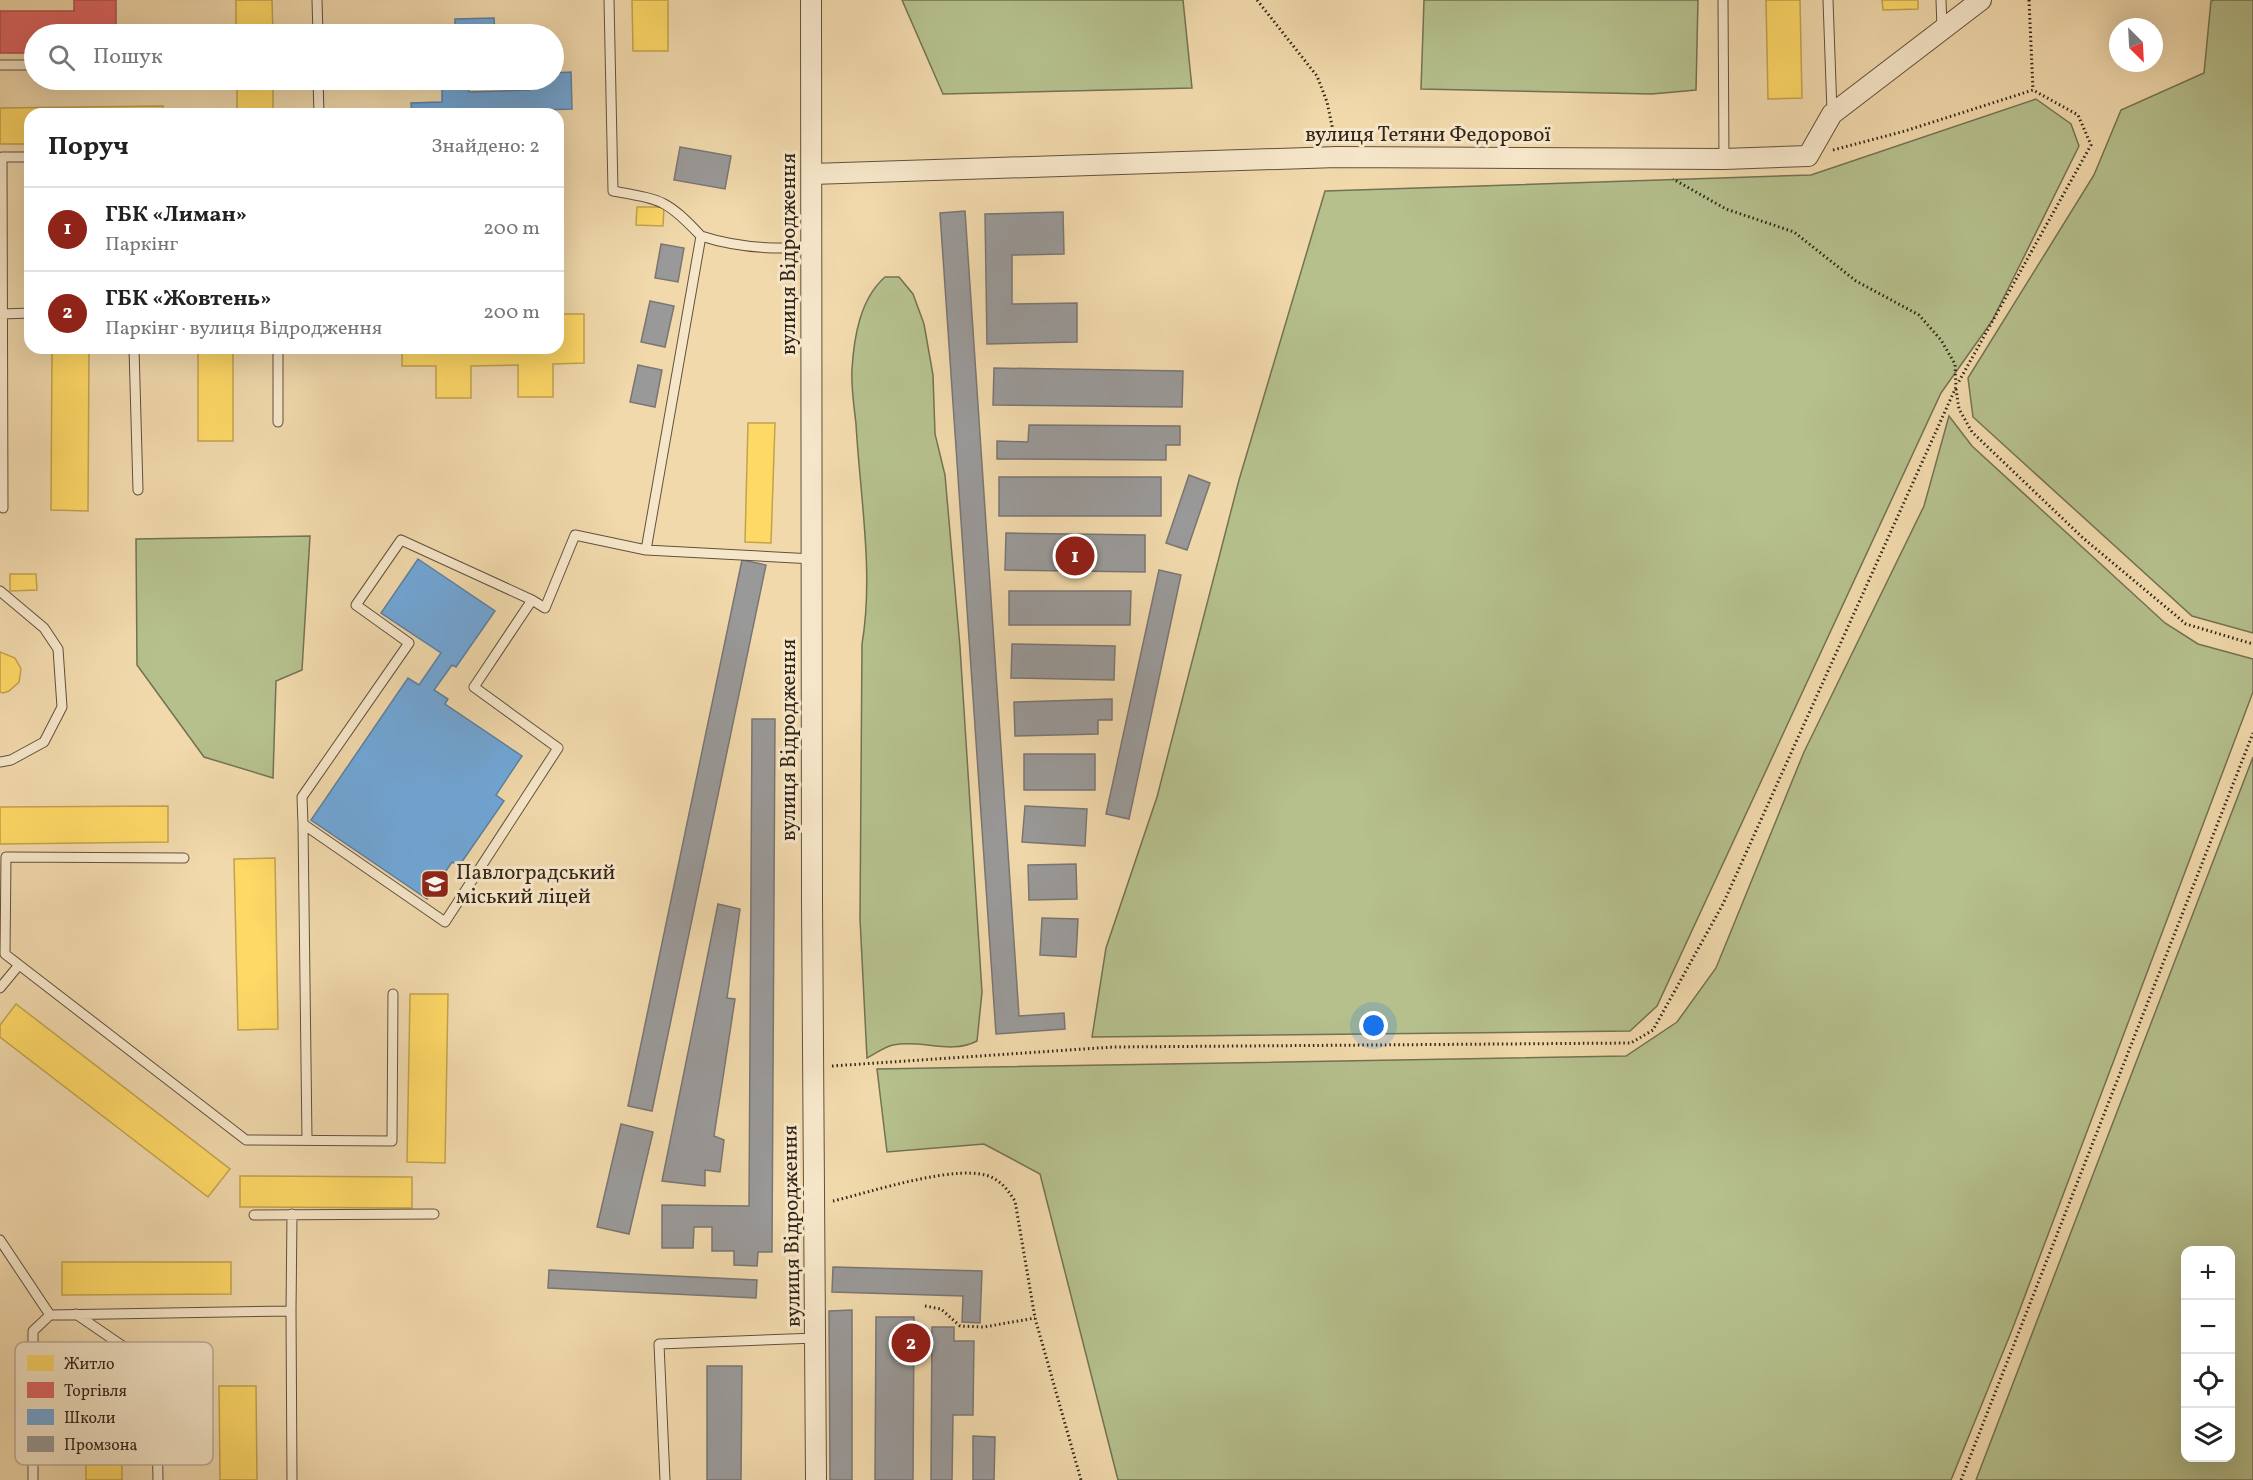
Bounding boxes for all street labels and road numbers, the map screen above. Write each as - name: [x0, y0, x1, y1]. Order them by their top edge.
- street label: вулиця Тетяни Федорової: [1305, 121, 1551, 150]
- street label: вулиця Відродження: [775, 153, 804, 355]
- street label: вулиця Відродження: [775, 639, 804, 841]
- street label: вулиця Відродження: [776, 1125, 809, 1327]

